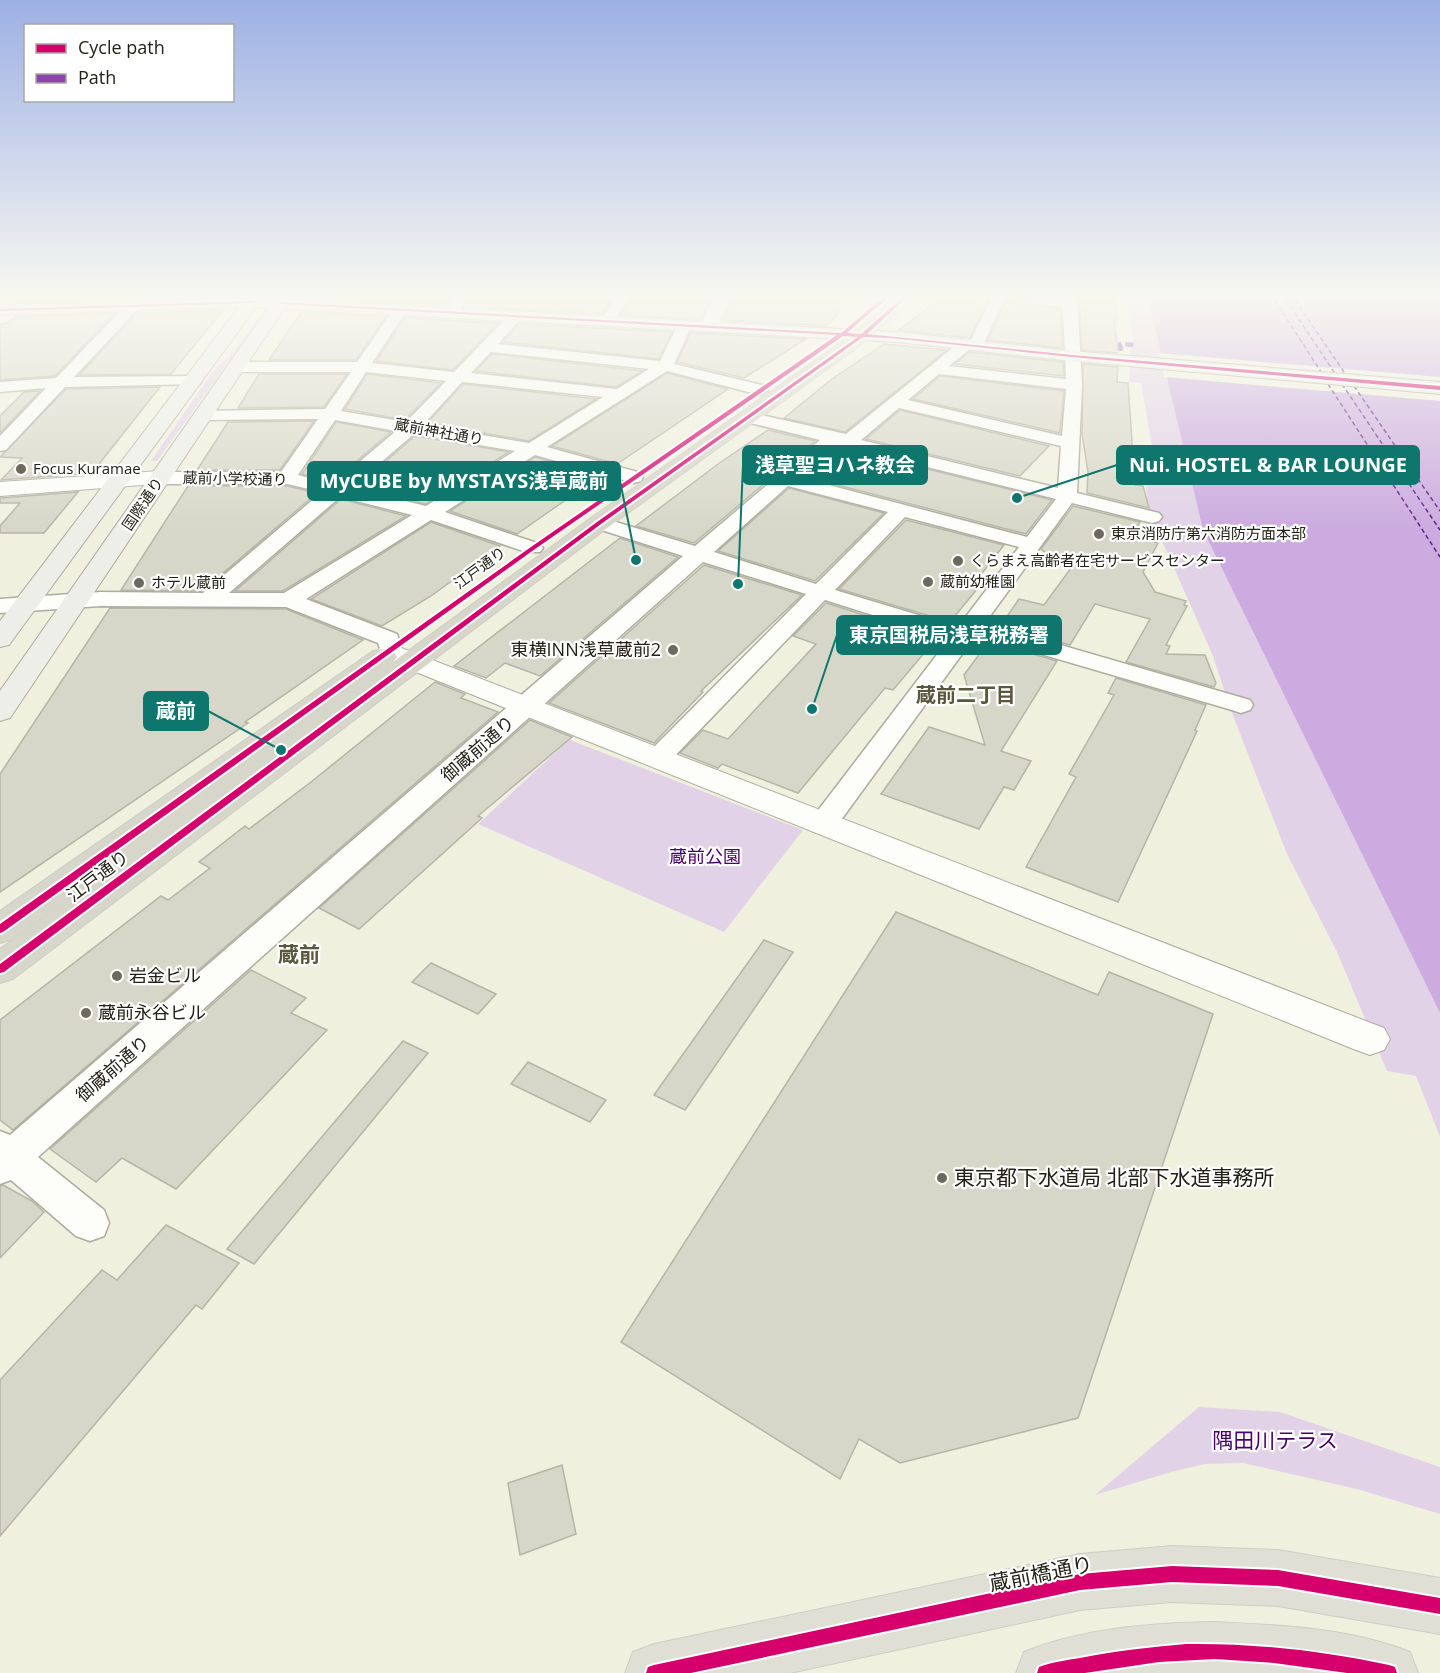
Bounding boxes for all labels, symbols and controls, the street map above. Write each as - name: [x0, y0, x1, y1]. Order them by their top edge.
- legend: [24, 24, 234, 102]
- text: Cycle path: [78, 35, 165, 59]
- text: Path: [78, 65, 116, 89]
- street label: 蔵前神社通り: [393, 413, 485, 449]
- callout: 浅草聖ヨハネ教会: [743, 446, 927, 484]
- callout: Nui. HOSTEL & BAR LOUNGE: [1117, 446, 1419, 484]
- text: 浅草聖ヨハネ教会: [755, 451, 915, 478]
- text: Nui. HOSTEL & BAR LOUNGE: [1129, 451, 1407, 478]
- place label: Focus Kuramae: [33, 458, 141, 478]
- marker: Focus Kuramae: [14, 462, 28, 476]
- callout: MyCUBE by MYSTAYS浅草蔵前: [308, 462, 620, 500]
- street label: 蔵前小学校通り: [182, 467, 288, 489]
- text: MyCUBE by MYSTAYS浅草蔵前: [320, 467, 608, 494]
- street label: 国際通り: [117, 473, 167, 534]
- place label: 東京消防庁第六消防方面本部: [1111, 523, 1306, 543]
- marker: 東京消防庁第六消防方面本部: [1092, 527, 1106, 541]
- street label: 江戸通り: [449, 541, 510, 593]
- place label: くらまえ高齢者在宅サービスセンター: [970, 550, 1225, 570]
- marker: くらまえ高齢者在宅サービスセンター: [951, 554, 965, 568]
- place label: 蔵前幼稚園: [940, 571, 1015, 591]
- place label: ホテル蔵前: [151, 572, 226, 592]
- marker: 蔵前幼稚園: [921, 575, 935, 589]
- marker: ホテル蔵前: [132, 576, 146, 590]
- callout: 東京国税局浅草税務署: [837, 616, 1061, 654]
- text: 東京国税局浅草税務署: [849, 621, 1049, 648]
- place label: 東横INN浅草蔵前2: [511, 637, 661, 661]
- marker: 東横INN浅草蔵前2: [666, 643, 680, 657]
- district label: 蔵前二丁目: [916, 681, 1016, 708]
- callout: 蔵前: [144, 692, 208, 730]
- text: 蔵前: [156, 697, 196, 724]
- street label: 御蔵前通り: [436, 710, 519, 787]
- street label: 江戸通り: [61, 844, 133, 906]
- park label: 蔵前公園: [669, 844, 741, 868]
- district label: 蔵前: [278, 940, 320, 968]
- place label: 岩金ビル: [129, 963, 201, 987]
- marker: 岩金ビル: [110, 969, 124, 983]
- place label: 蔵前永谷ビル: [98, 1000, 206, 1024]
- marker: 蔵前永谷ビル: [79, 1006, 93, 1020]
- street label: 御蔵前通り: [71, 1030, 154, 1107]
- place label: 東京都下水道局 北部下水道事務所: [954, 1163, 1274, 1191]
- marker: 東京都下水道局 北部下水道事務所: [935, 1171, 949, 1185]
- park label: 隅田川テラス: [1212, 1426, 1338, 1454]
- street label: 蔵前橋通り: [987, 1549, 1095, 1597]

